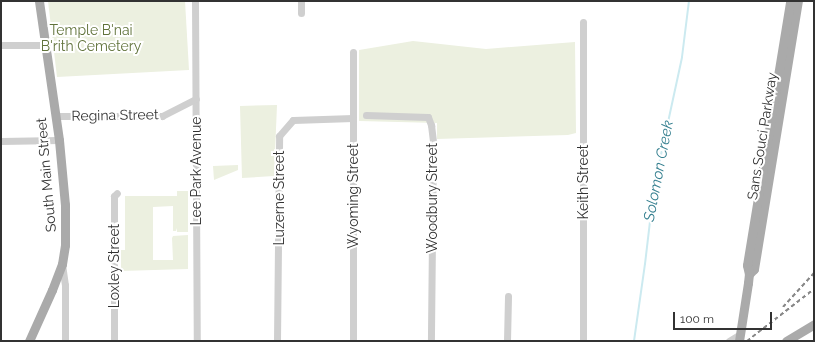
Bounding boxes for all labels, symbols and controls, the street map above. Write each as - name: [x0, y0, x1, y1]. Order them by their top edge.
- park label: Temple B'nai B'rith Cemetery: [41, 22, 141, 54]
- street label: Sans Souci Parkway: [744, 71, 780, 201]
- street label: Regina Street: [71, 106, 159, 124]
- street label: Lee Park Avenue: [188, 116, 204, 226]
- street label: South Main Street: [33, 117, 59, 233]
- water label: Solomon Creek: [640, 119, 678, 223]
- street label: Wyoming Street: [345, 143, 361, 249]
- street label: Woodbury Street: [424, 143, 440, 253]
- street label: Keith Street: [575, 144, 591, 220]
- street label: Luzerne Street: [271, 150, 287, 246]
- street label: Loxley Street: [106, 224, 122, 308]
- scale bar: [675, 304, 774, 330]
- text: 100 m: [680, 312, 714, 326]

